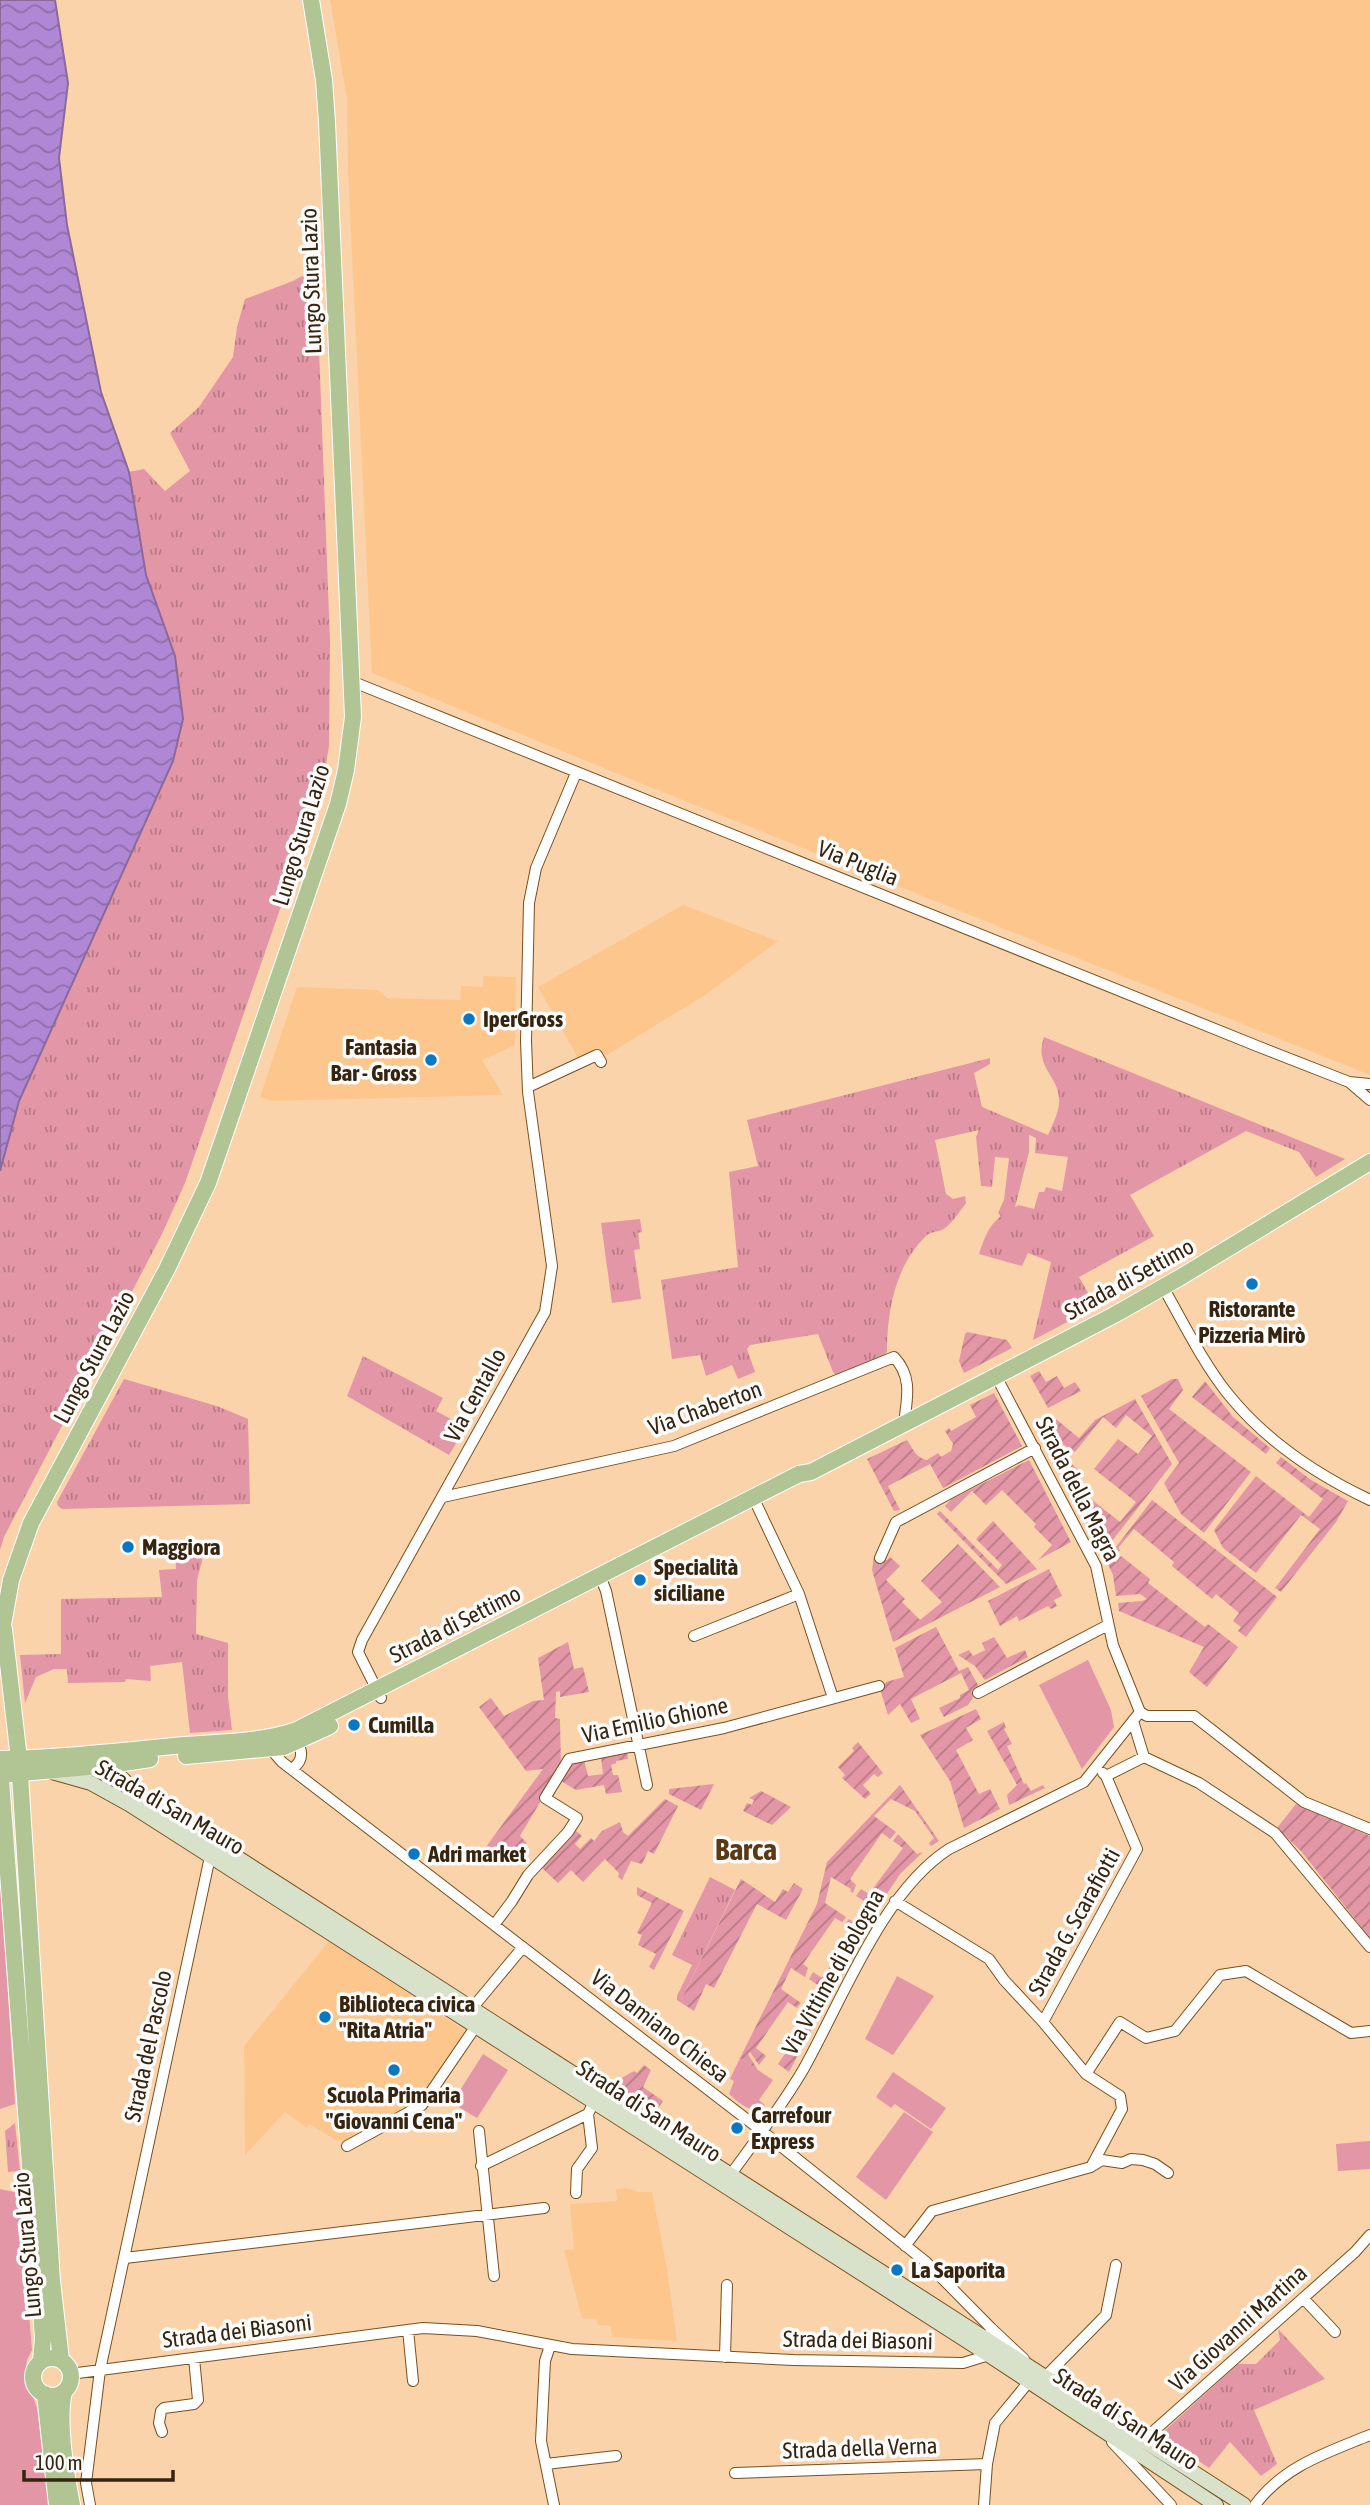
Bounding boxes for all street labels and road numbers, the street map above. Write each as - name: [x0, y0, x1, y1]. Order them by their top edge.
- street label: Lungo Stura Lazio: [295, 208, 327, 354]
- street label: Lungo Stura Lazio: [267, 761, 335, 909]
- street label: Via Puglia: [814, 835, 902, 891]
- street label: Strada di Settimo: [1060, 1233, 1198, 1325]
- street label: Lungo Stura Lazio: [48, 1286, 140, 1428]
- street label: Via Centallo: [439, 1344, 511, 1446]
- street label: Via Chaberton: [645, 1375, 765, 1441]
- street label: Strada della Magra: [1030, 1413, 1126, 1565]
- street label: Strada di Settimo: [385, 1580, 525, 1668]
- street label: Via Emilio Ghione: [580, 1692, 730, 1748]
- street label: Strada di San Mauro: [91, 1754, 249, 1860]
- street label: Strada G. Scarafiotti: [1023, 1844, 1125, 2000]
- street label: Via Vittime di Bologna: [777, 1885, 889, 2059]
- street label: Via Damiano Chiesa: [586, 1964, 734, 2088]
- street label: Strada del Pascolo: [119, 1968, 177, 2124]
- street label: Strada di San Mauro: [572, 2055, 726, 2167]
- street label: Lungo Stura Lazio: [8, 2171, 46, 2319]
- street label: Via Giovanni Martina: [1164, 2260, 1312, 2396]
- street label: Strada dei Biasoni: [161, 2309, 313, 2353]
- street label: Strada dei Biasoni: [783, 2326, 933, 2354]
- street label: Strada di San Mauro: [1049, 2363, 1203, 2475]
- street label: Strada della Verna: [782, 2432, 938, 2464]

